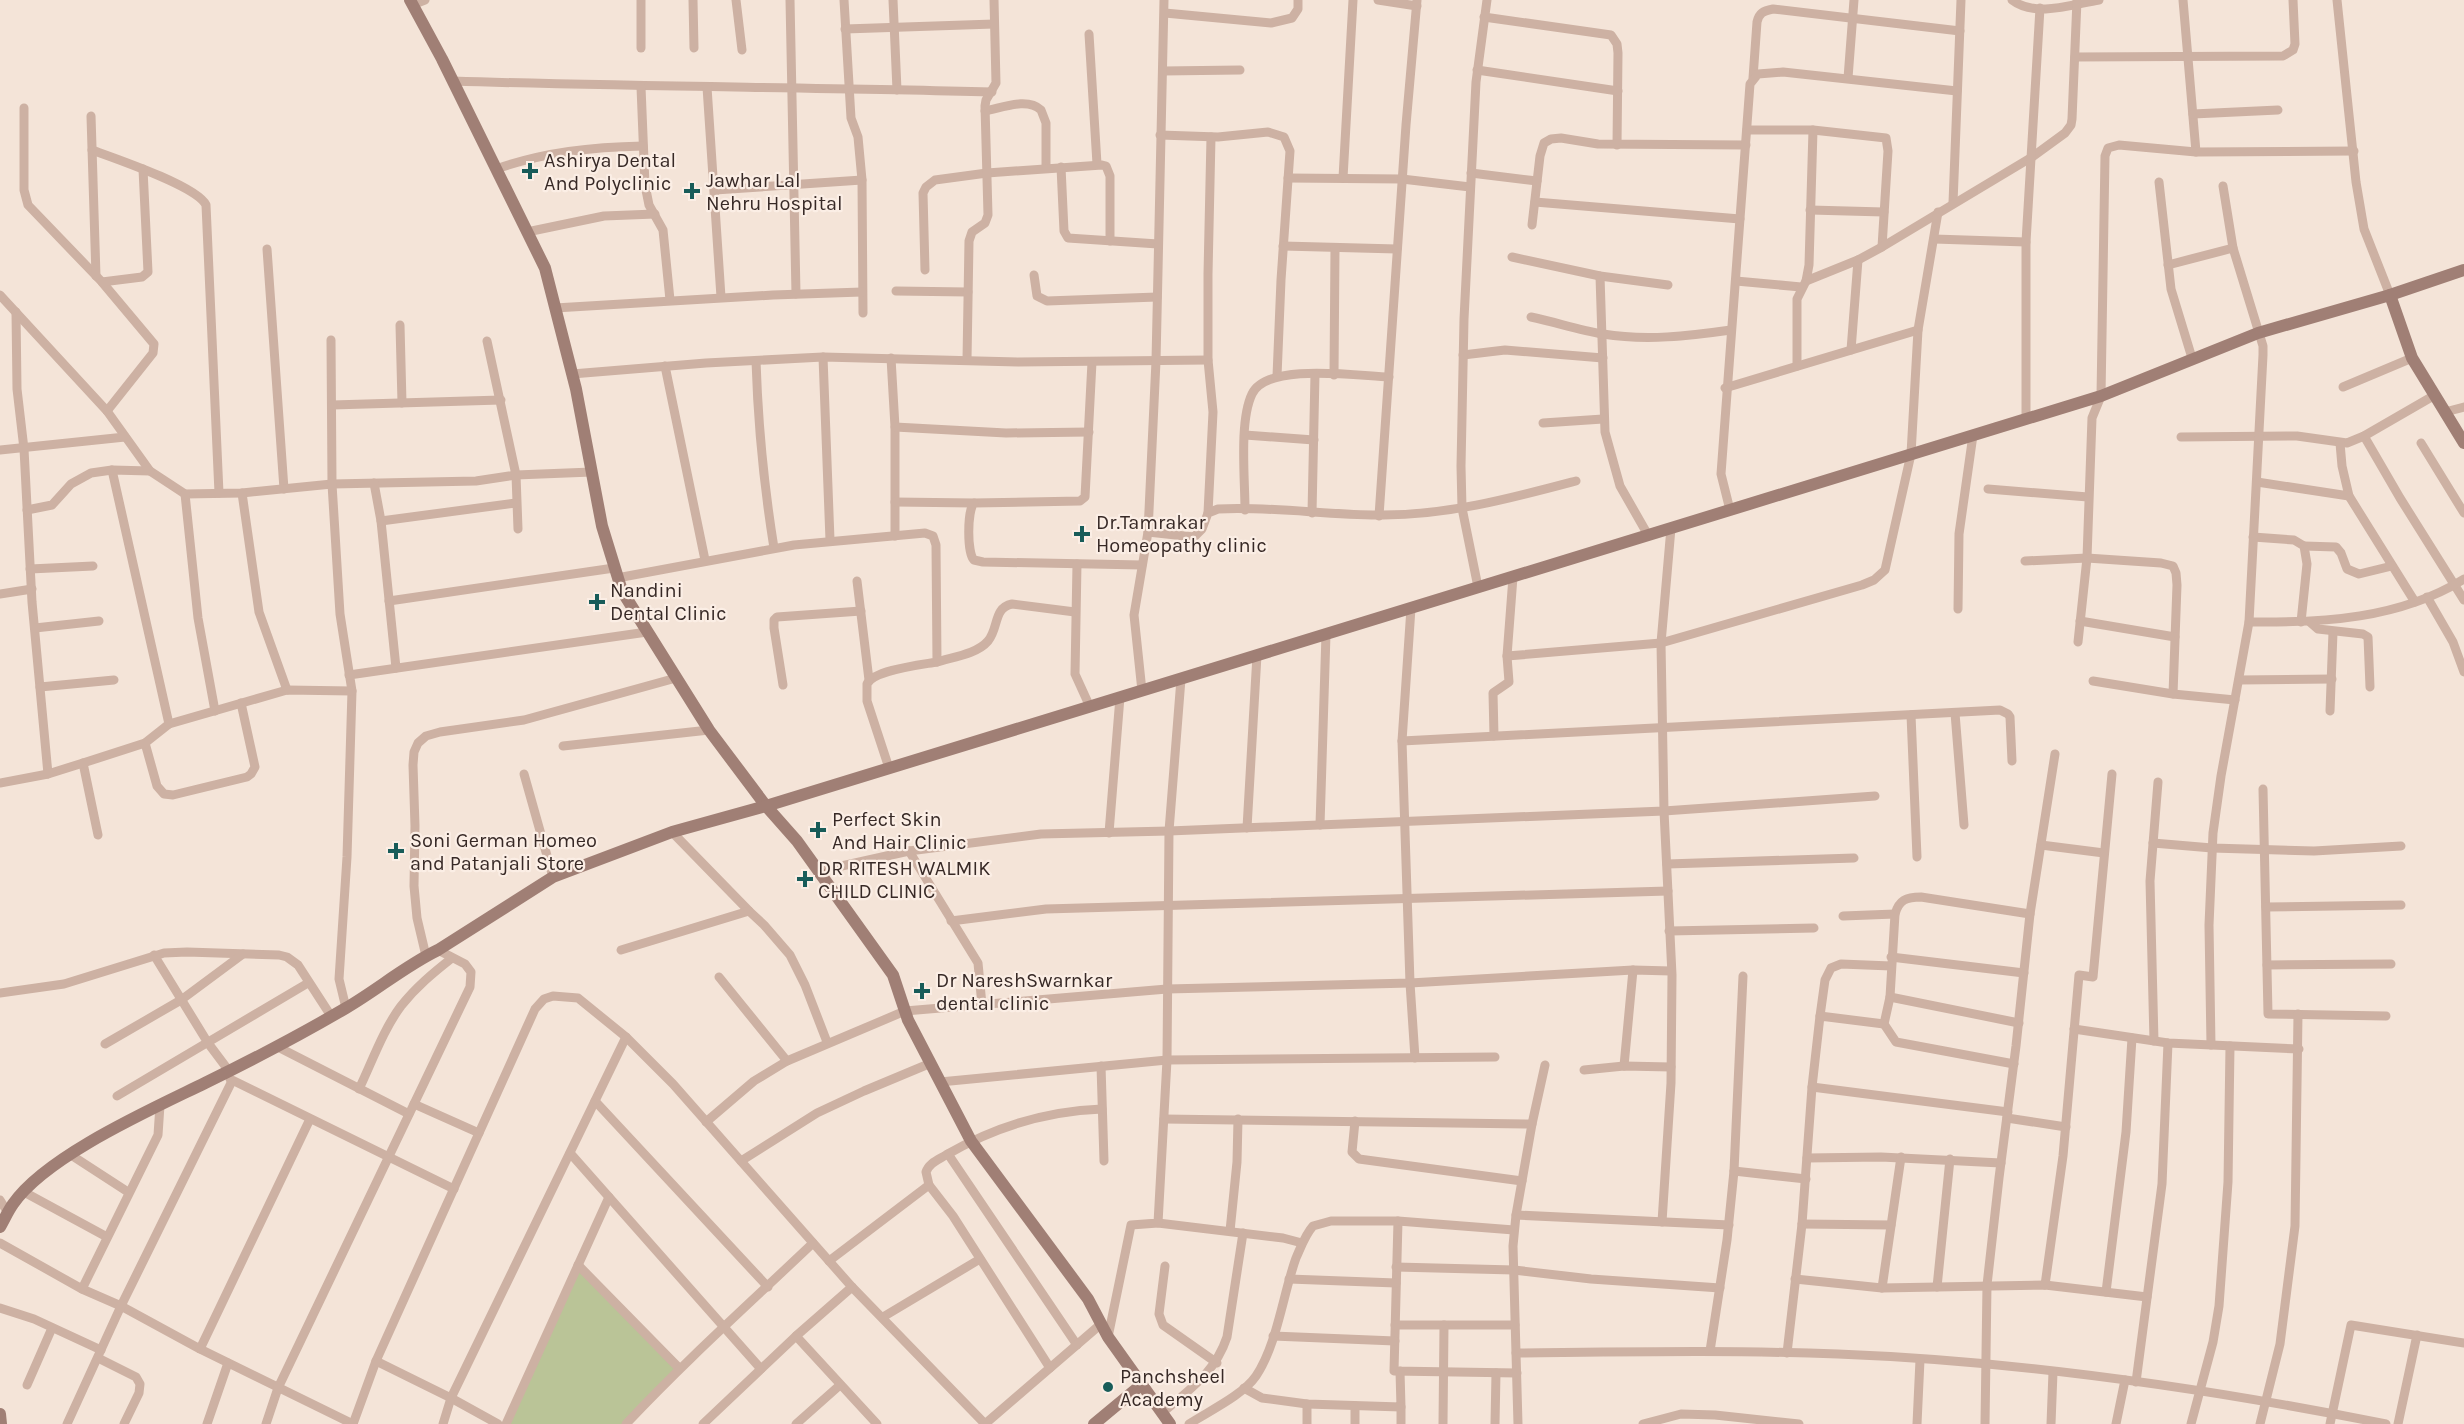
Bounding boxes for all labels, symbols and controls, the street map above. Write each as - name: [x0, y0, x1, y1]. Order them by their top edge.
- place label: Ashirya Dental And Polyclinic: [544, 149, 676, 195]
- marker: Ashirya Dental And Polyclinic: [521, 162, 539, 180]
- place label: Jawhar Lal Nehru Hospital: [706, 169, 843, 215]
- marker: Jawhar Lal Nehru Hospital: [683, 182, 701, 200]
- place label: Dr.Tamrakar Homeopathy clinic: [1096, 511, 1267, 557]
- marker: Dr.Tamrakar Homeopathy clinic: [1073, 525, 1091, 543]
- place label: Nandini Dental Clinic: [610, 579, 727, 625]
- marker: Nandini Dental Clinic: [588, 593, 606, 611]
- place label: Perfect Skin And Hair Clinic: [832, 808, 967, 854]
- marker: Perfect Skin And Hair Clinic: [809, 821, 827, 839]
- place label: Soni German Homeo and Patanjali Store: [410, 829, 597, 875]
- marker: Soni German Homeo and Patanjali Store: [387, 842, 405, 860]
- place label: DR RITESH WALMIK CHILD CLINIC: [818, 857, 990, 903]
- marker: DR RITESH WALMIK CHILD CLINIC: [796, 870, 814, 888]
- place label: Dr NareshSwarnkar dental clinic: [936, 969, 1113, 1015]
- marker: Dr NareshSwarnkar dental clinic: [913, 982, 931, 1000]
- place label: Panchsheel Academy: [1120, 1365, 1225, 1411]
- marker: Panchsheel Academy: [1101, 1380, 1115, 1394]

